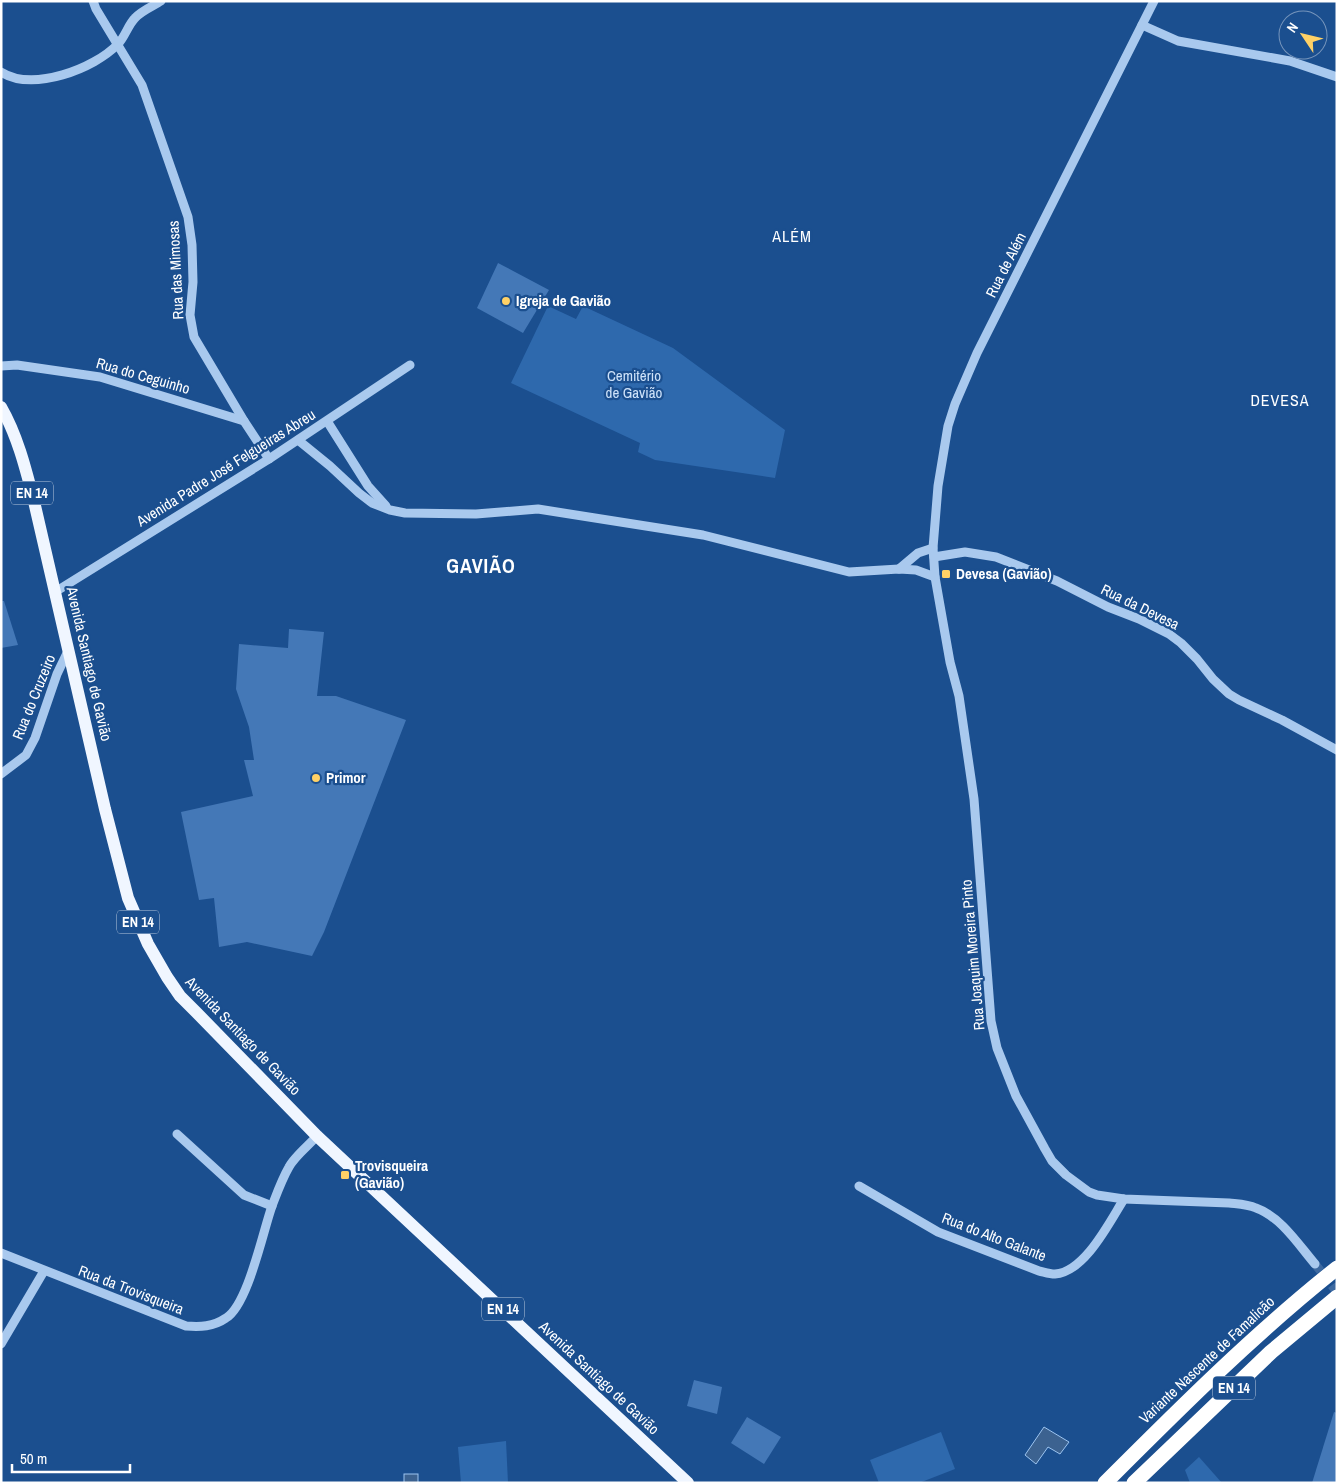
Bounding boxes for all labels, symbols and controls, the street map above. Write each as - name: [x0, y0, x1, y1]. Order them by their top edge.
- north arrow: [1278, 10, 1328, 60]
- text: N: [1283, 19, 1302, 36]
- street label: Rua das Mimosas: [162, 220, 189, 320]
- district label: ALÉM: [771, 225, 812, 247]
- street label: Rua de Além: [980, 229, 1031, 301]
- place label: Igreja de Gavião: [516, 290, 611, 311]
- marker: Igreja de Gavião: [500, 295, 512, 307]
- street label: Rua do Ceguinho: [94, 352, 193, 399]
- park label: Cemitério de Gavião: [606, 365, 663, 403]
- district label: DEVESA: [1250, 389, 1310, 411]
- street label: Avenida Padre José Felgueiras Abreu: [132, 404, 319, 532]
- road number: EN 14: [11, 482, 53, 504]
- district label: GAVIÃO: [446, 552, 516, 579]
- place label: Devesa (Gavião): [956, 563, 1052, 584]
- marker: Devesa (Gavião): [940, 568, 952, 580]
- street label: Rua da Devesa: [1098, 579, 1183, 635]
- street label: Avenida Santiago de Gavião: [61, 584, 117, 743]
- street label: Rua do Cruzeiro: [7, 651, 60, 743]
- place label: Primor: [326, 767, 366, 788]
- marker: Primor: [310, 772, 322, 784]
- street label: Rua Joaquim Moreira Pinto: [955, 879, 990, 1031]
- road number: EN 14: [117, 910, 159, 934]
- street label: Avenida Santiago de Gavião: [180, 971, 306, 1100]
- place label: Trovisqueira (Gavião): [355, 1155, 428, 1193]
- marker: Trovisqueira (Gavião): [339, 1169, 351, 1181]
- street label: Rua do Alto Galante: [939, 1207, 1049, 1266]
- street label: Rua da Trovisqueira: [75, 1260, 187, 1319]
- street label: Variante Nascente de Famalicão: [1134, 1291, 1279, 1428]
- road number: EN 14: [482, 1298, 524, 1320]
- street label: Avenida Santiago de Gavião: [534, 1315, 664, 1439]
- road number: EN 14: [1213, 1376, 1255, 1400]
- scale bar: [12, 1442, 130, 1474]
- text: 50 m: [20, 1448, 47, 1469]

